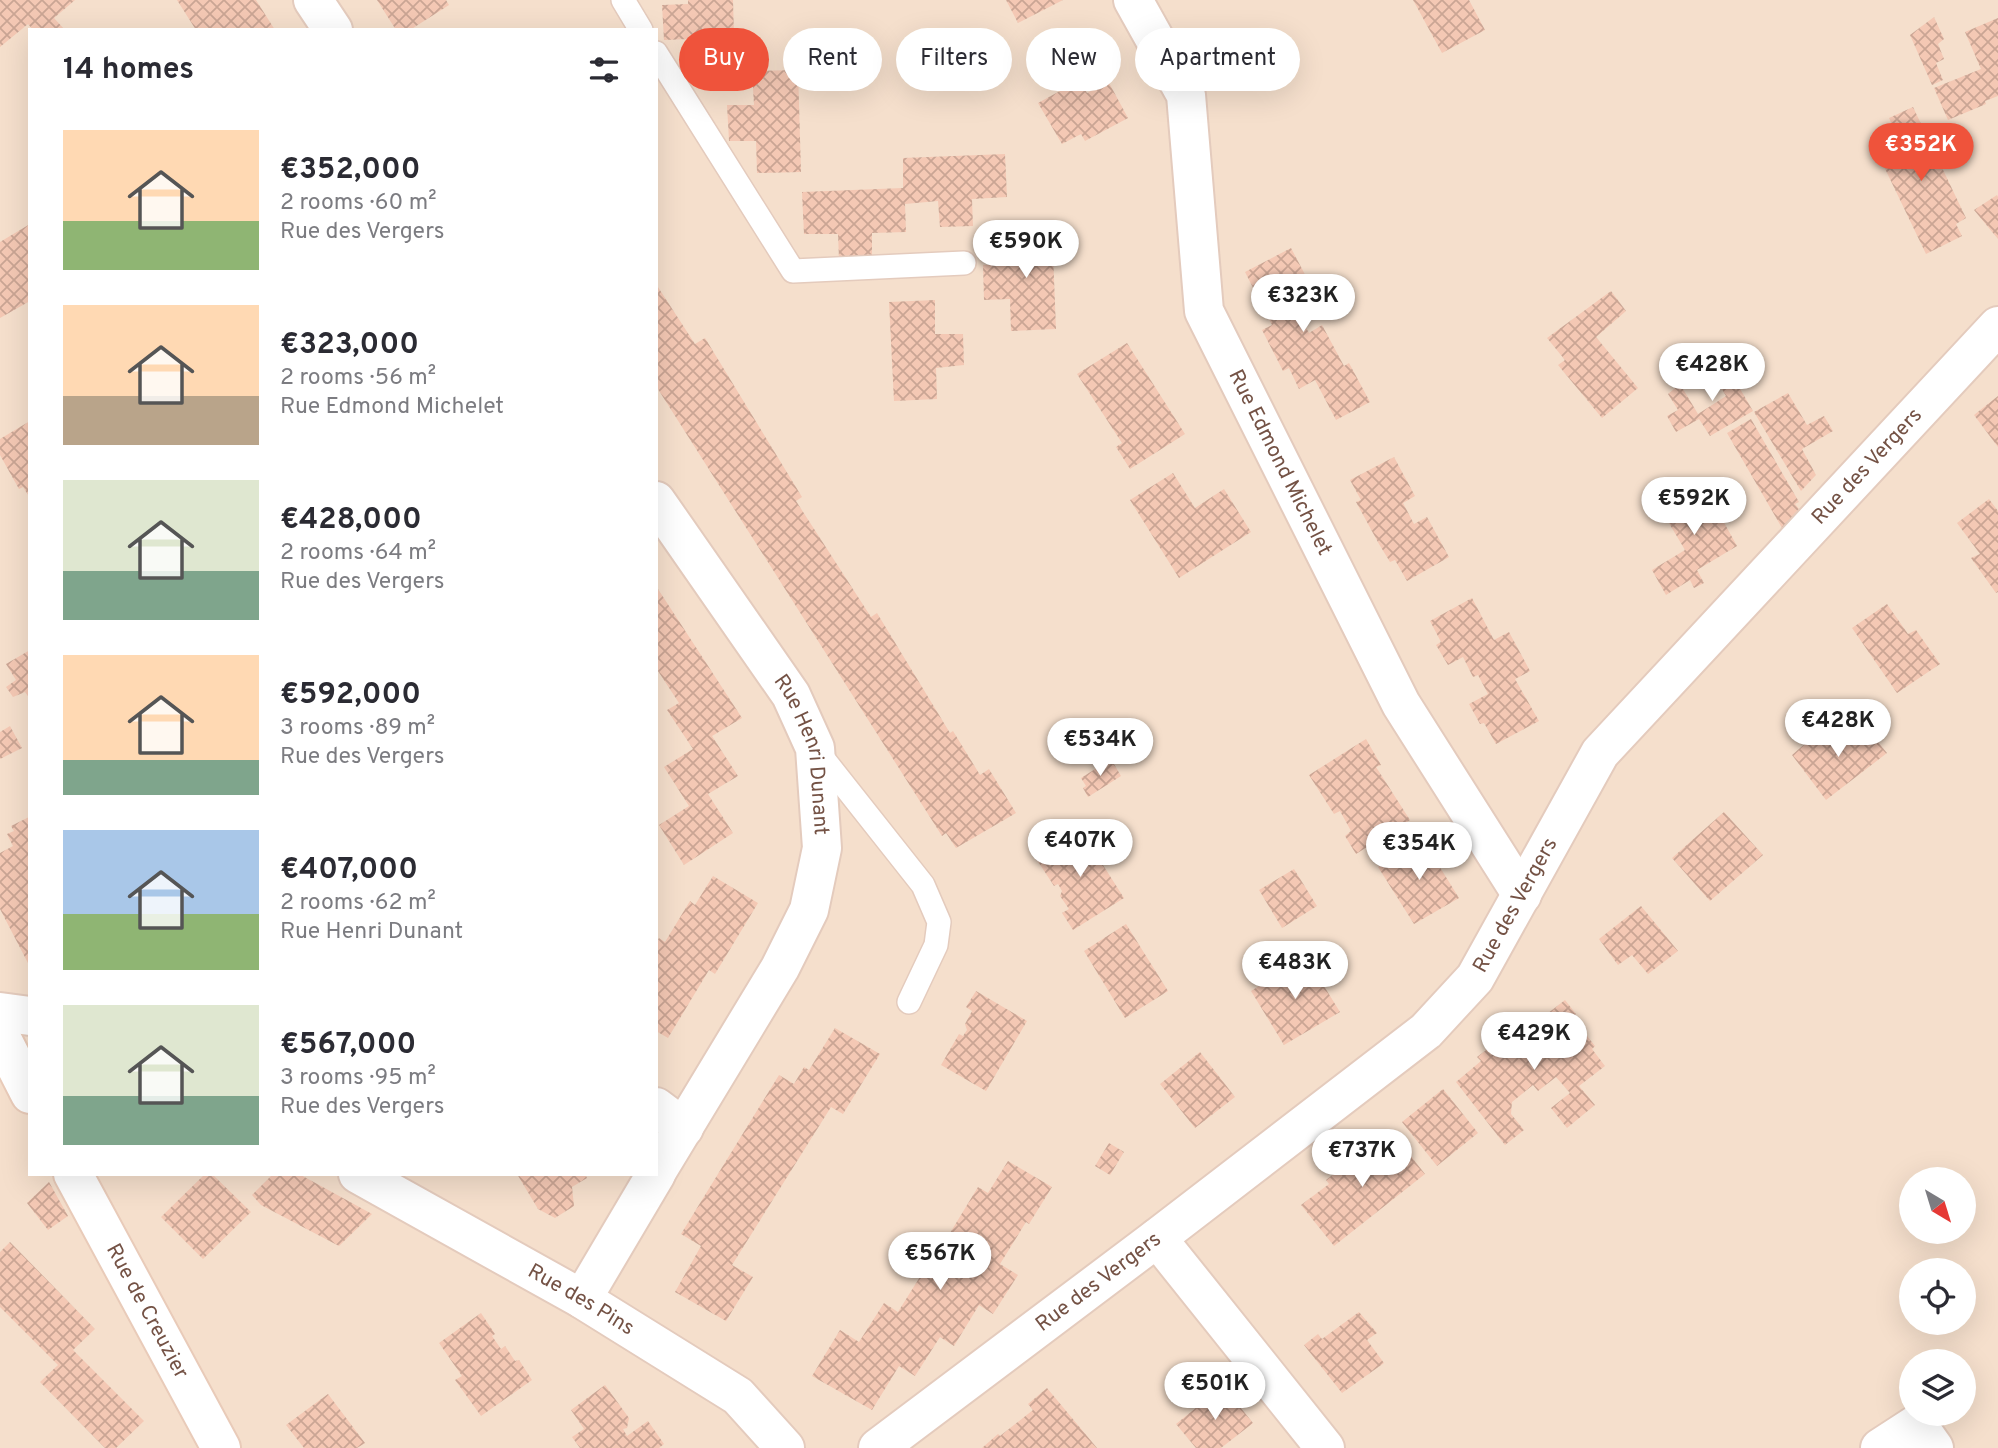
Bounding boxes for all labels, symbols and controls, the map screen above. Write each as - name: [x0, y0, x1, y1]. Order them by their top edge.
- chip: Buy: [679, 28, 769, 91]
- chip: Rent: [783, 28, 882, 91]
- chip: Filters: [896, 28, 1012, 91]
- chip: New: [1026, 28, 1121, 91]
- chip: Apartment: [1135, 28, 1300, 91]
- icon: filters: [585, 51, 623, 89]
- text: 14 homes: [63, 52, 194, 89]
- pin: €352K: [1872, 124, 1970, 183]
- text: €352K: [1885, 131, 1957, 160]
- text: €352,000: [280, 152, 421, 189]
- icon: home: [119, 158, 203, 242]
- text: 2 rooms · 60 m²: [280, 189, 437, 218]
- text: Rue des Vergers: [280, 218, 445, 247]
- pin: €590K: [977, 220, 1075, 280]
- text: €590K: [989, 228, 1063, 257]
- pin: €323K: [1254, 274, 1352, 334]
- text: €323K: [1267, 282, 1339, 311]
- text: €323,000: [280, 327, 419, 364]
- icon: home: [119, 333, 203, 417]
- pin: €428K: [1663, 344, 1761, 403]
- text: €428K: [1675, 351, 1749, 380]
- text: 2 rooms · 56 m²: [280, 364, 436, 393]
- street label: Rue Edmond Michelet: [1222, 365, 1338, 560]
- text: Rue Edmond Michelet: [280, 393, 504, 422]
- street label: Rue des Vergers: [1806, 402, 1928, 531]
- pin: €592K: [1645, 477, 1743, 537]
- text: €592K: [1657, 485, 1731, 514]
- text: €428,000: [280, 502, 422, 539]
- icon: home: [119, 508, 203, 592]
- text: 2 rooms · 64 m²: [280, 539, 436, 568]
- text: Rue des Vergers: [280, 568, 445, 597]
- street label: Rue Henri Dunant: [767, 669, 835, 836]
- text: €592,000: [280, 677, 421, 714]
- icon: home: [119, 683, 203, 767]
- pin: €428K: [1789, 700, 1887, 759]
- text: €428K: [1801, 707, 1875, 736]
- text: 3 rooms · 89 m²: [280, 714, 435, 743]
- pin: €534K: [1051, 718, 1149, 778]
- text: €534K: [1063, 726, 1137, 755]
- text: Rue des Vergers: [280, 743, 445, 772]
- pin: €407K: [1031, 820, 1129, 879]
- pin: €354K: [1370, 822, 1468, 882]
- text: €407K: [1044, 827, 1116, 856]
- text: €354K: [1382, 830, 1456, 859]
- street label: Rue des Vergers: [1467, 833, 1564, 978]
- text: €407,000: [280, 852, 418, 889]
- icon: home: [119, 858, 203, 942]
- text: 2 rooms · 62 m²: [280, 889, 436, 918]
- text: Rue Henri Dunant: [280, 918, 463, 947]
- pin: €483K: [1246, 942, 1344, 1001]
- text: €483K: [1258, 949, 1332, 978]
- pin: €429K: [1485, 1012, 1583, 1072]
- text: €429K: [1497, 1020, 1571, 1049]
- text: €567,000: [280, 1027, 416, 1064]
- icon: home: [119, 1033, 203, 1117]
- text: 3 rooms · 95 m²: [280, 1064, 436, 1093]
- text: Rue des Vergers: [280, 1093, 445, 1122]
- pin: €737K: [1313, 1130, 1411, 1189]
- text: €737K: [1328, 1137, 1396, 1166]
- north arrow: [1899, 1167, 1976, 1244]
- map controls: [1899, 1167, 1976, 1426]
- street label: Rue des Vergers: [1030, 1226, 1167, 1338]
- pin: €567K: [891, 1232, 989, 1292]
- street label: Rue de Creuzier: [100, 1239, 195, 1384]
- text: €567K: [904, 1240, 976, 1269]
- street label: Rue des Pins: [523, 1258, 639, 1342]
- button: locate: [1899, 1258, 1976, 1335]
- button: layers: [1899, 1349, 1976, 1426]
- pin: €501K: [1166, 1362, 1264, 1422]
- text: €501K: [1180, 1370, 1250, 1399]

